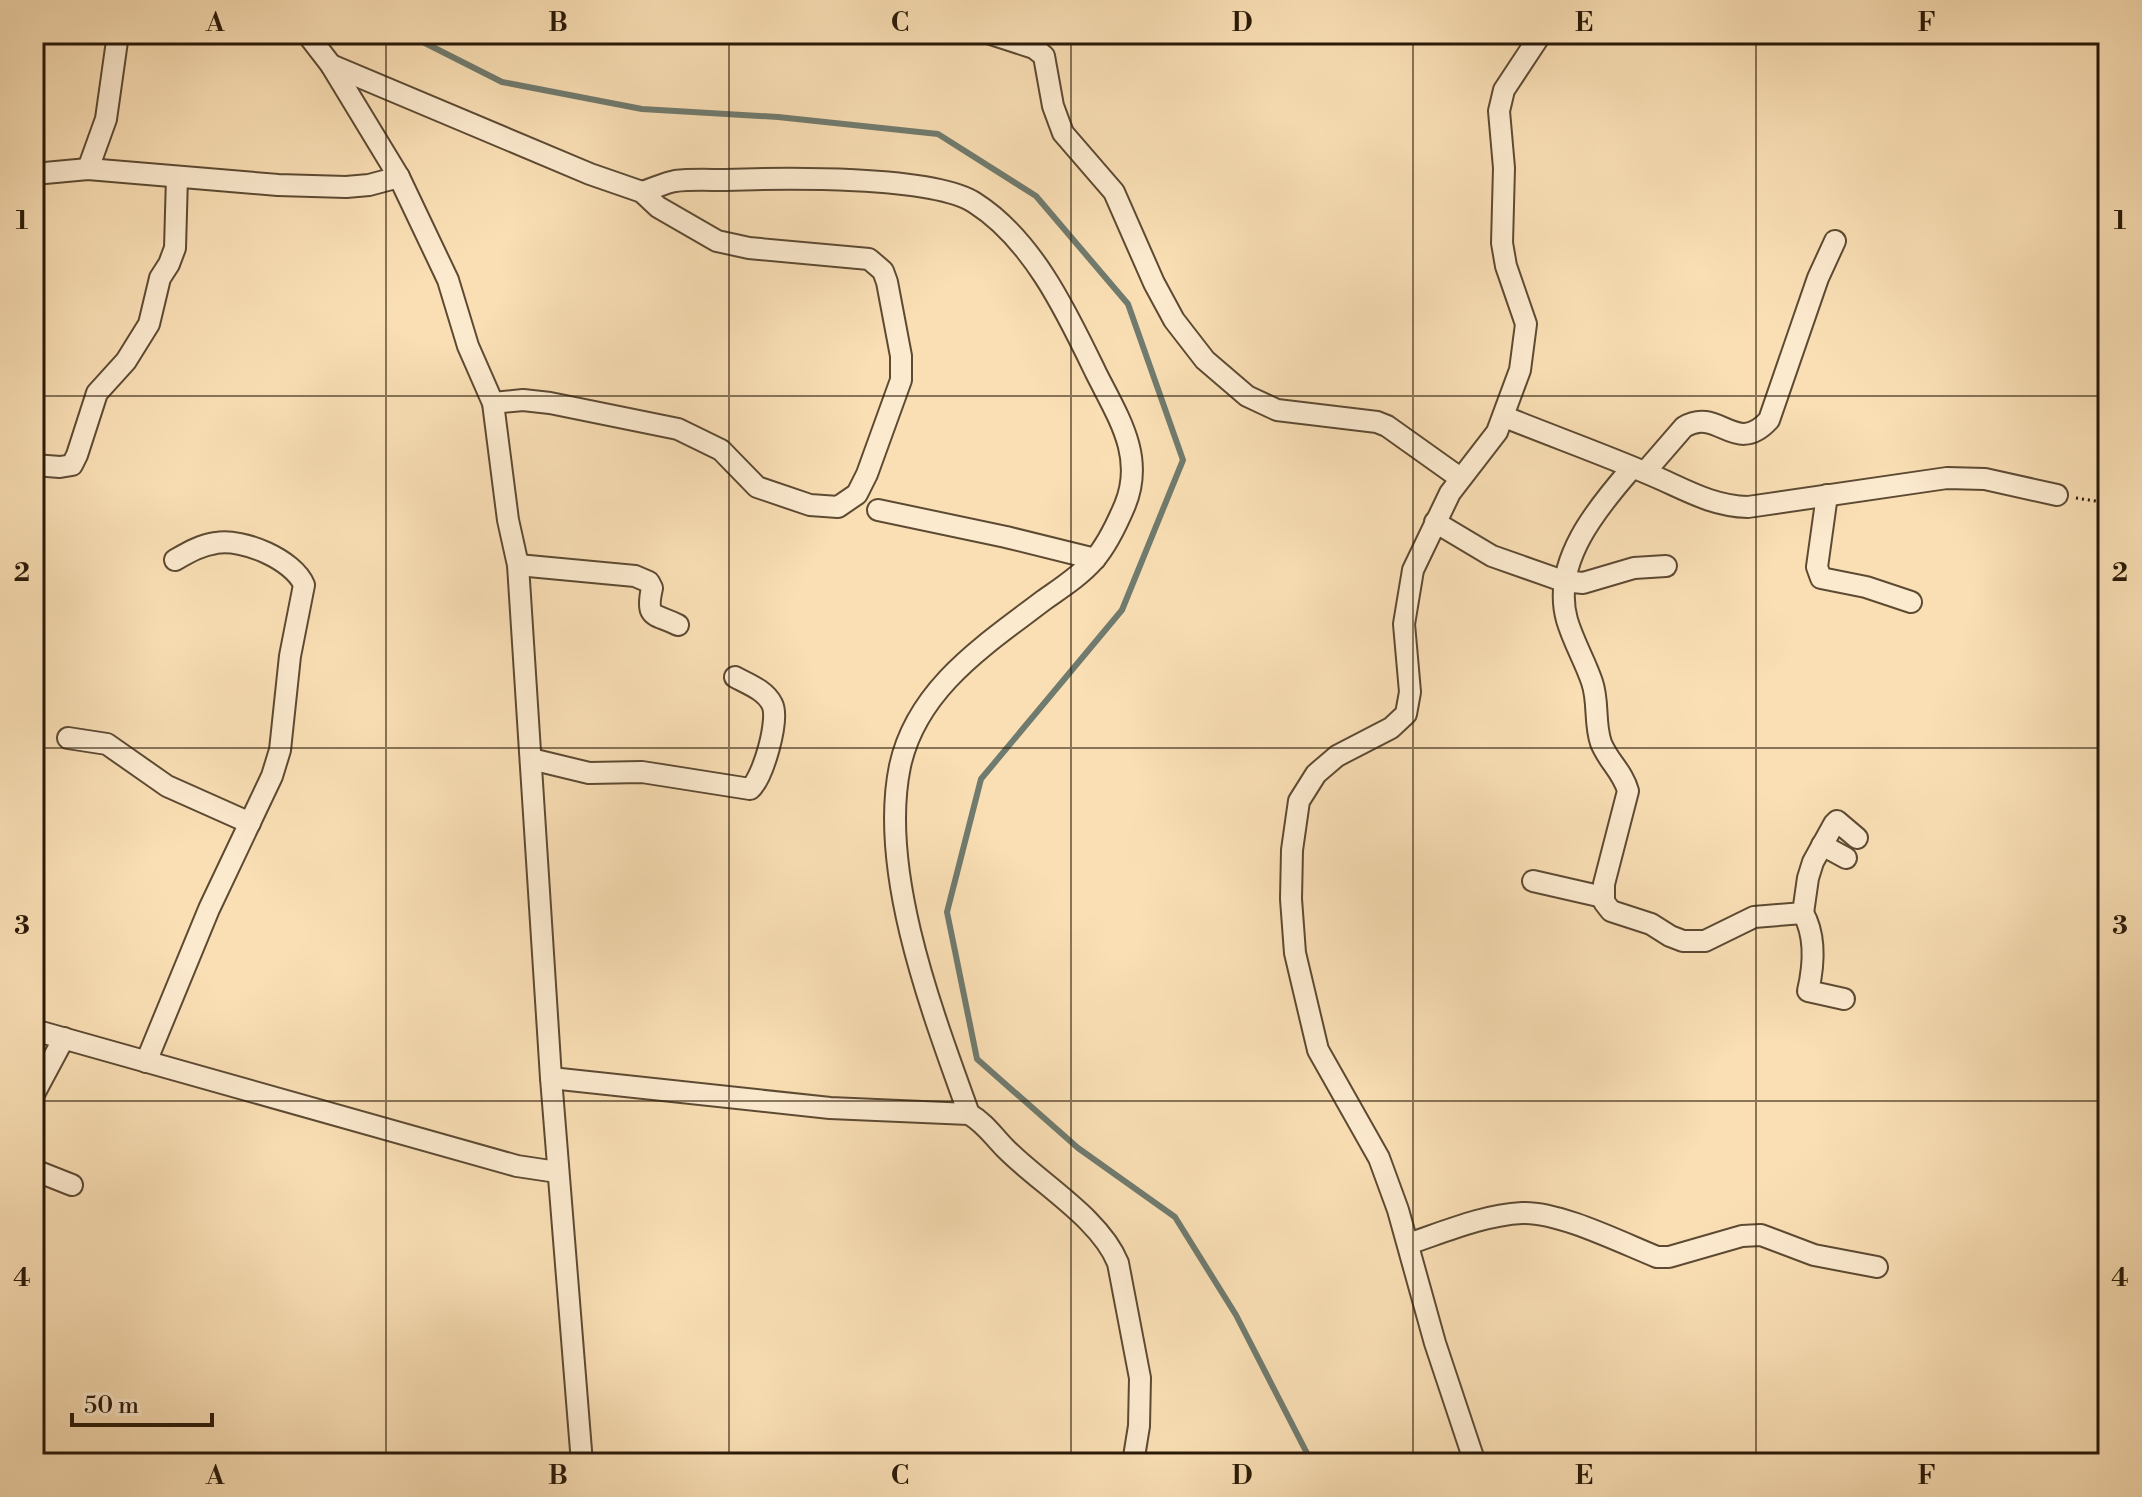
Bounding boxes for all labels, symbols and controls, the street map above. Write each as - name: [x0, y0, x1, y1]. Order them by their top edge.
- text: A: [205, 7, 225, 39]
- text: B: [548, 7, 568, 39]
- text: C: [891, 7, 909, 39]
- text: D: [1232, 7, 1252, 39]
- text: E: [1575, 7, 1593, 39]
- text: F: [1918, 7, 1936, 39]
- text: 1: [16, 205, 29, 237]
- text: 1: [2114, 205, 2127, 237]
- text: 2: [14, 557, 30, 589]
- text: 2: [2112, 557, 2128, 589]
- text: 3: [14, 910, 30, 942]
- text: 3: [2112, 910, 2128, 942]
- text: 4: [13, 1262, 31, 1294]
- text: 4: [2111, 1262, 2129, 1294]
- scale bar: [72, 1377, 212, 1427]
- text: 50 m: [84, 1391, 139, 1421]
- text: A: [205, 1460, 225, 1492]
- text: B: [548, 1460, 568, 1492]
- text: C: [891, 1460, 909, 1492]
- text: D: [1232, 1460, 1252, 1492]
- text: E: [1575, 1460, 1593, 1492]
- text: F: [1918, 1460, 1936, 1492]

